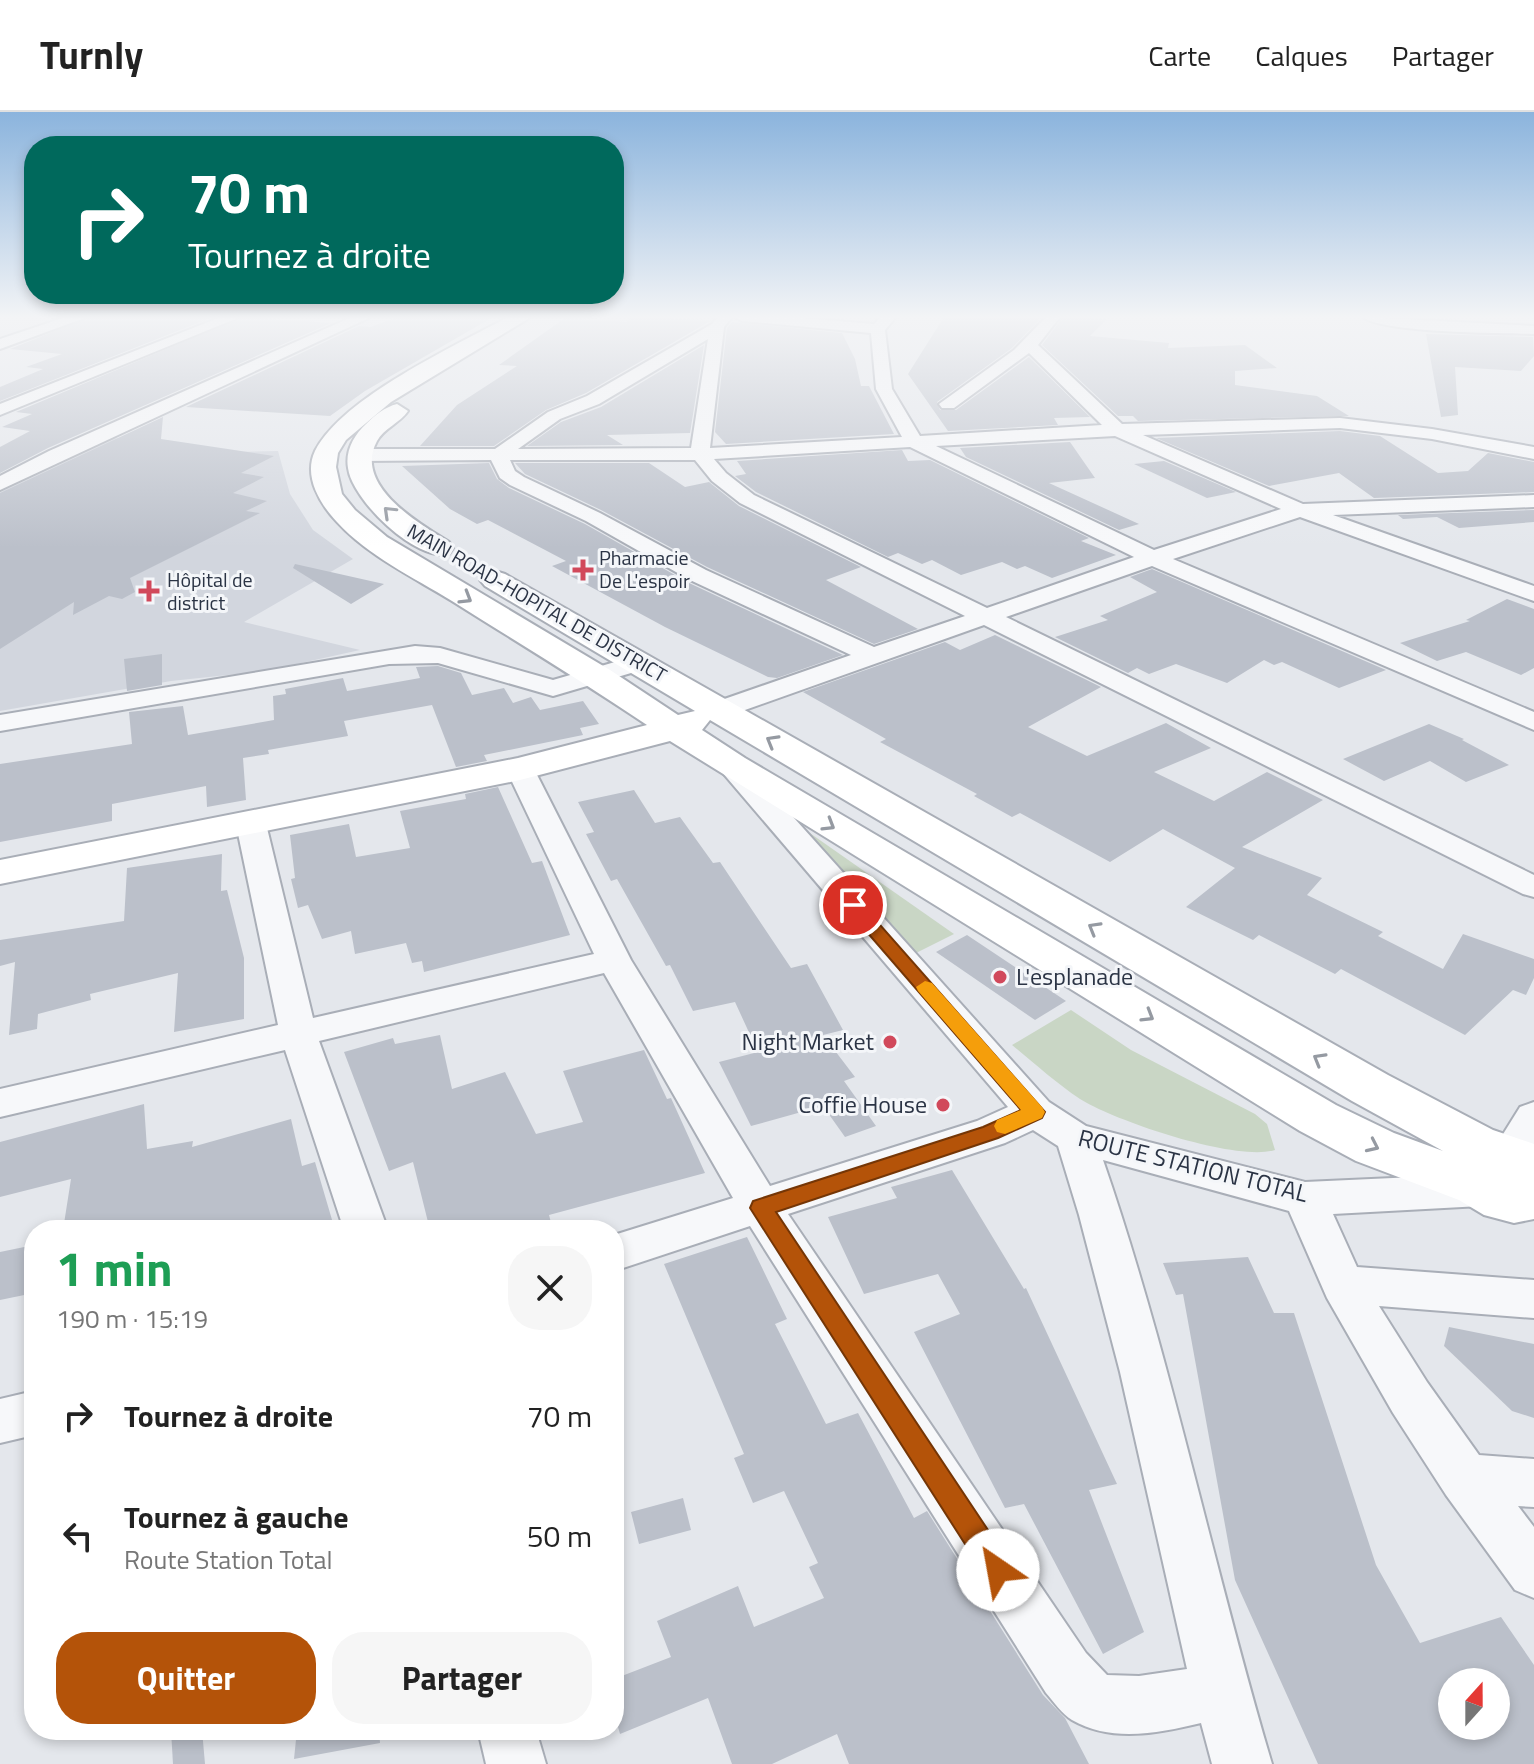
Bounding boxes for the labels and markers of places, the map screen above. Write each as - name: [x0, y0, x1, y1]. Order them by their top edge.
- place label: Pharmacie De L'espoir: [599, 542, 690, 596]
- marker: Pharmacie De L'espoir: [574, 561, 592, 579]
- place label: Hôpital de district: [167, 564, 253, 618]
- marker: Hôpital de district: [138, 580, 160, 602]
- pin: [819, 871, 887, 939]
- place label: L'esplanade: [1016, 958, 1133, 994]
- marker: L'esplanade: [991, 968, 1009, 986]
- place label: Night Market: [742, 1023, 875, 1059]
- marker: Night Market: [881, 1033, 899, 1051]
- place label: Coffie House: [798, 1086, 927, 1122]
- marker: Coffie House: [934, 1096, 952, 1114]

